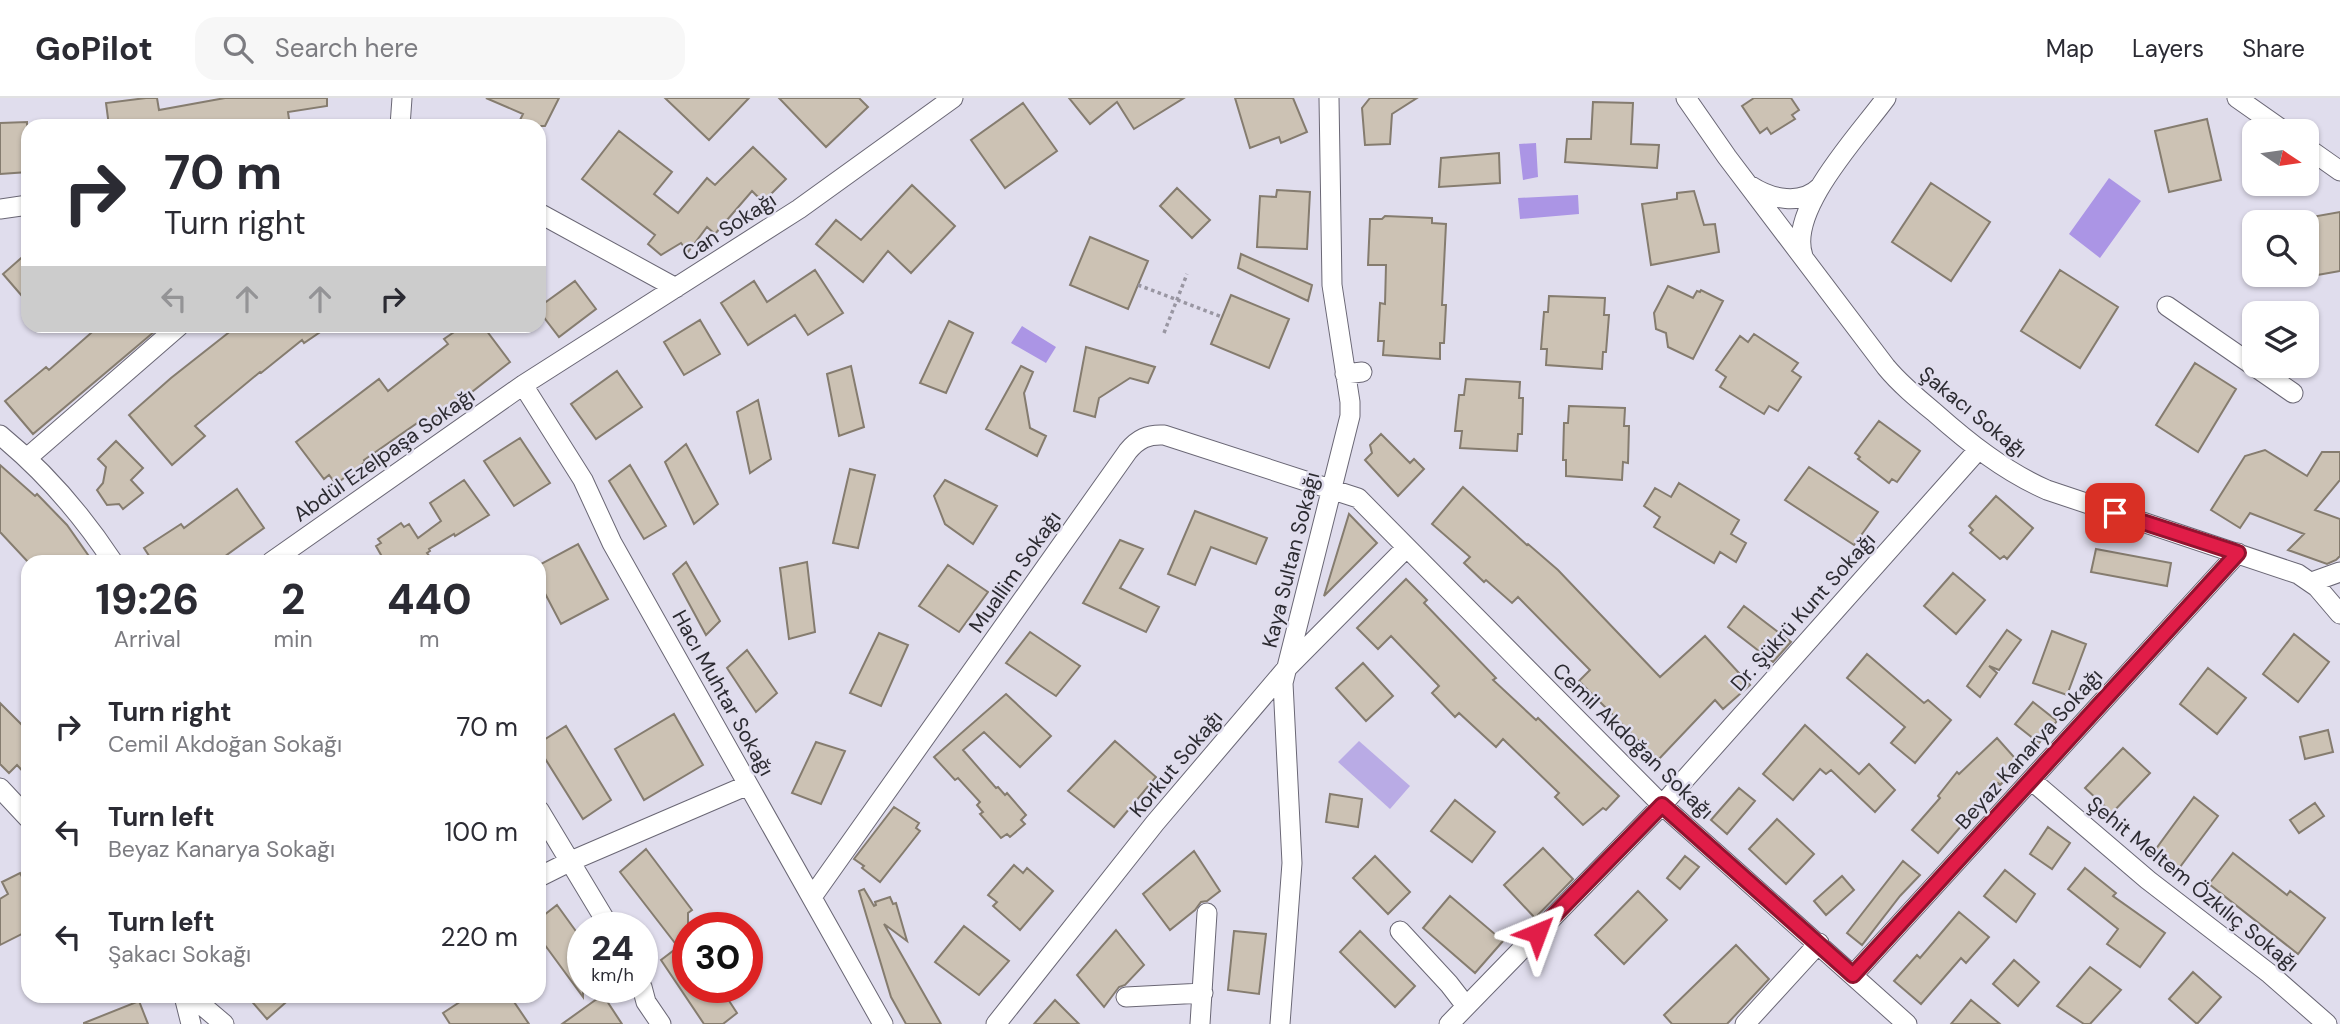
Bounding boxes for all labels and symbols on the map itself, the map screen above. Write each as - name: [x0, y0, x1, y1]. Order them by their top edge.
- north arrow: [2242, 119, 2319, 196]
- street label: Can Sokağı: [676, 186, 782, 268]
- street label: Şakacı Sokağı: [1913, 360, 2033, 464]
- street label: Abdül Ezelpaşa Sokağı: [288, 382, 480, 528]
- street label: Kaya Sultan Sokağı: [1256, 469, 1326, 651]
- pin: [2085, 483, 2145, 543]
- street label: Muallim Sokağı: [963, 505, 1067, 639]
- street label: Dr. Şükrü Kunt Sokağı: [1724, 527, 1882, 697]
- street label: Hacı Muhtar Sokağı: [666, 605, 780, 781]
- street label: Cemil Akdoğan Sokağı: [1546, 657, 1720, 825]
- street label: Beyaz Kanarya Sokağı: [1949, 663, 2109, 835]
- street label: Korkut Sokağı: [1123, 705, 1229, 823]
- street label: Şehit Meltem Özkılıç Sokağı: [2081, 790, 2305, 978]
- position arrow: [1500, 896, 1574, 970]
- speed limit sign: 30: [672, 912, 763, 1003]

